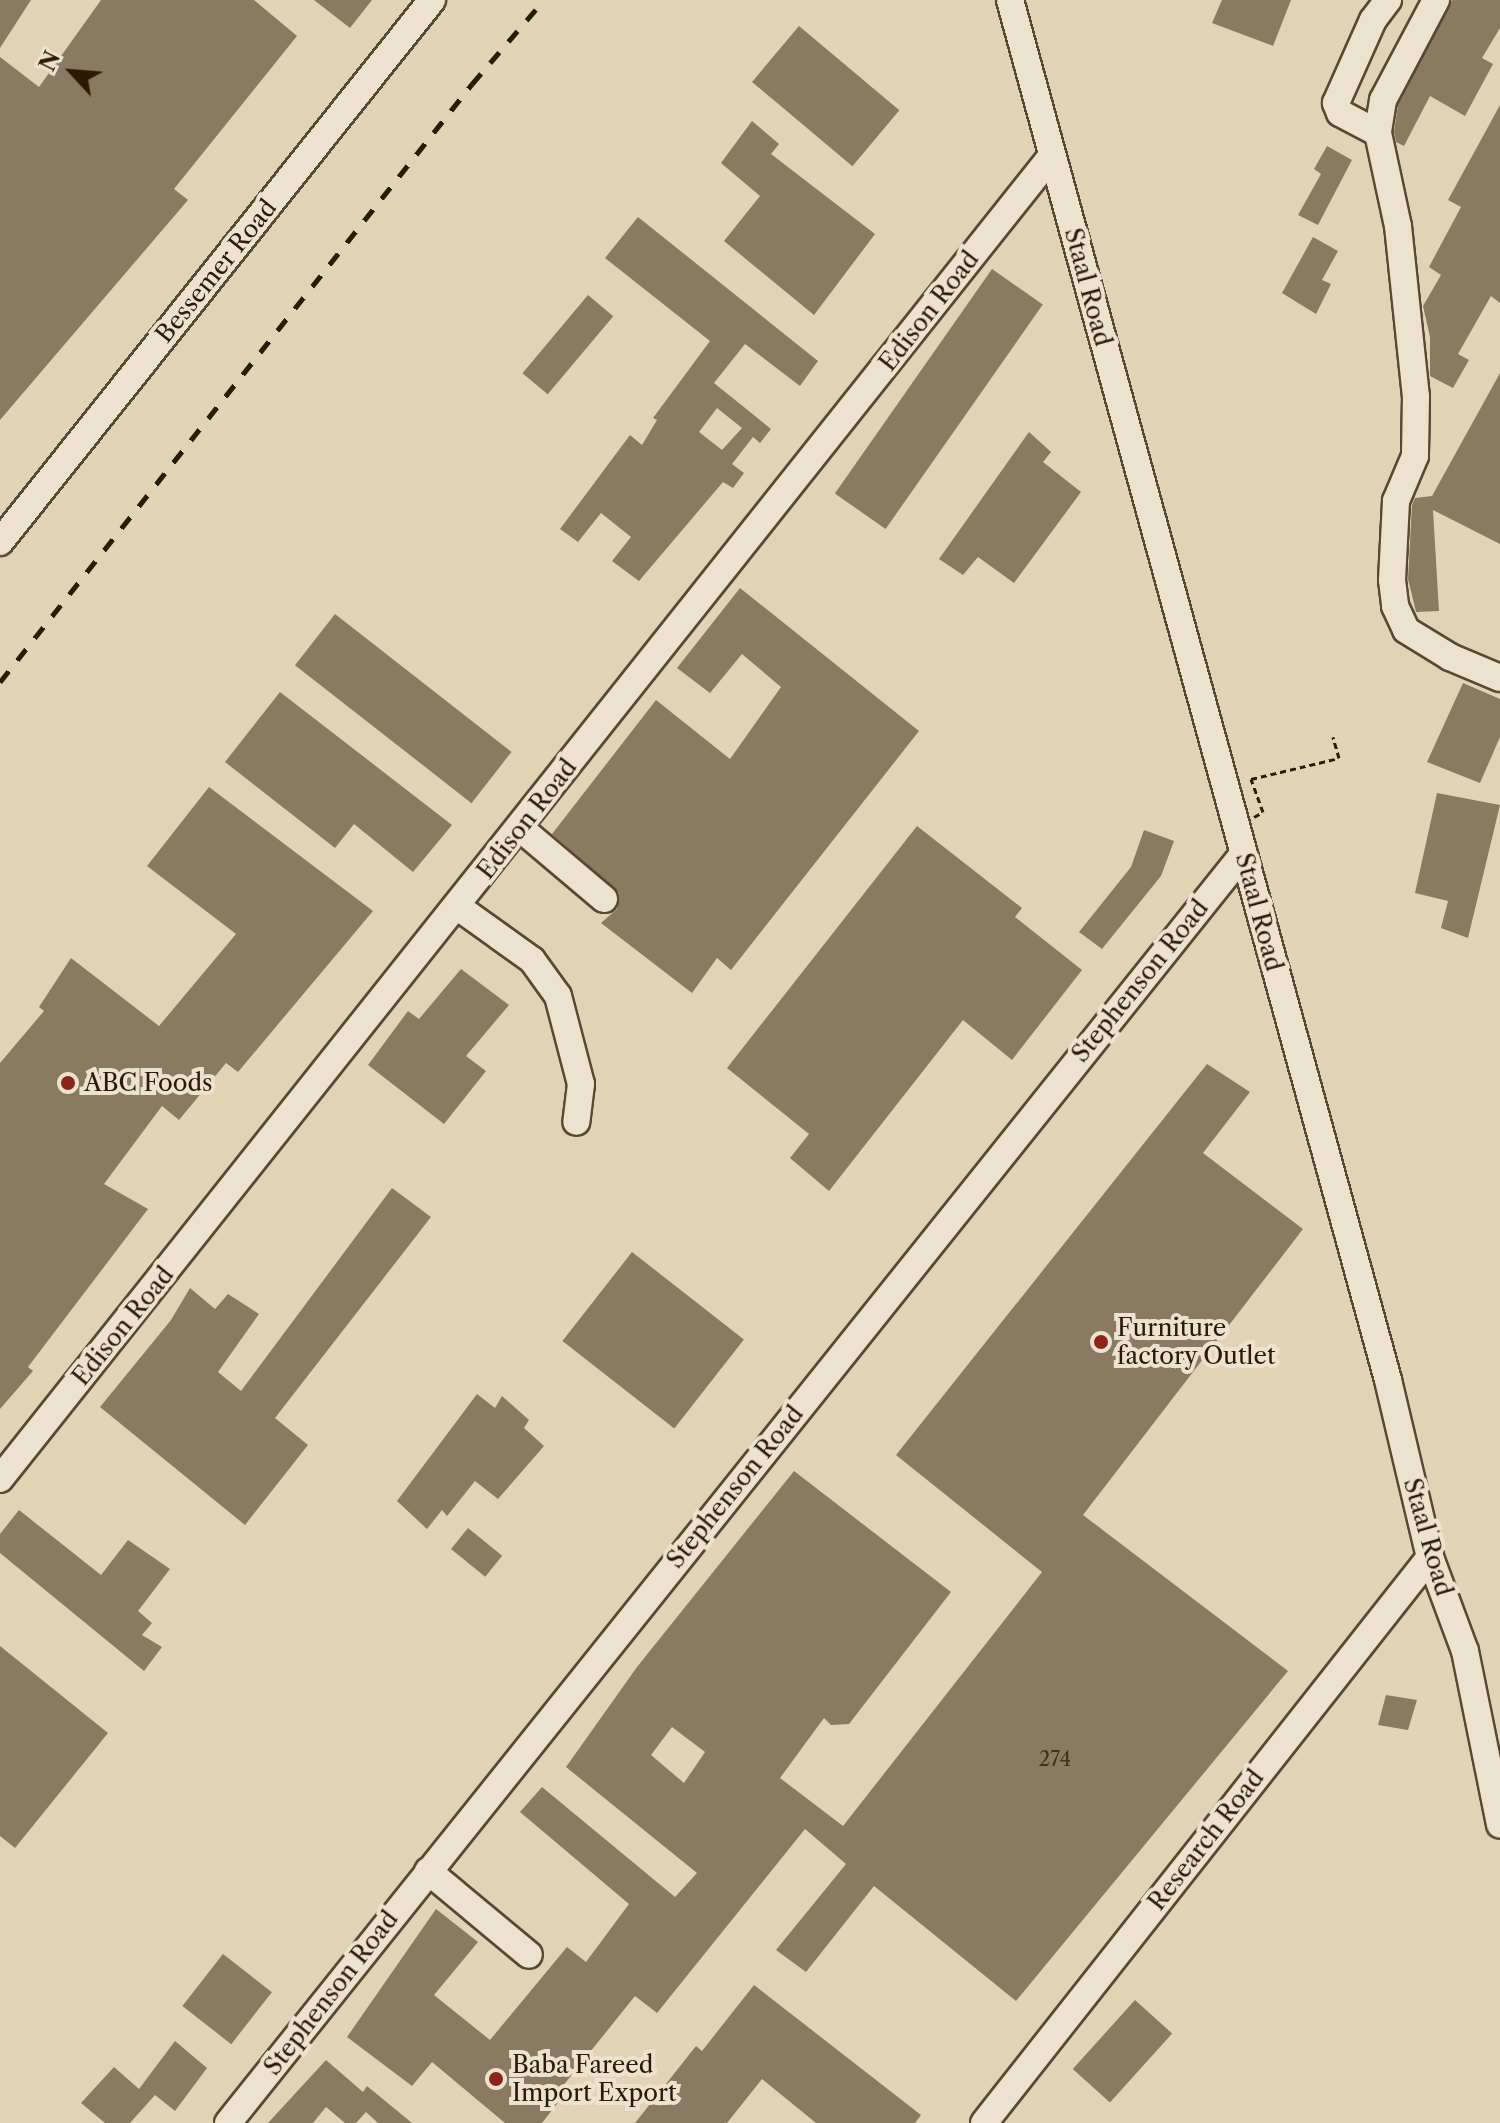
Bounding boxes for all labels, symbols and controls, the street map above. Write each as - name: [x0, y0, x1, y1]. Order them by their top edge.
- north arrow: [32, 32, 112, 112]
- text: N: [34, 47, 66, 76]
- street label: Bessemer Road: [149, 193, 283, 349]
- street label: Staal Road: [1058, 225, 1118, 349]
- street label: Edison Road: [873, 245, 985, 377]
- street label: Edison Road: [471, 753, 583, 885]
- street label: Staal Road: [1229, 850, 1289, 974]
- street label: Stephenson Road: [1066, 894, 1214, 1068]
- place label: ABC Foods: [84, 1069, 213, 1097]
- marker: ABC Foods: [59, 1074, 77, 1092]
- street label: Edison Road: [66, 1261, 180, 1391]
- place label: Furniture factory Outlet: [1117, 1314, 1276, 1370]
- marker: Furniture factory Outlet: [1092, 1333, 1110, 1351]
- street label: Stephenson Road: [661, 1400, 809, 1574]
- street label: Staal Road: [1397, 1475, 1459, 1599]
- house number: 274: [1039, 1747, 1071, 1771]
- street label: Research Road: [1142, 1764, 1270, 1916]
- street label: Stephenson Road: [258, 1905, 404, 2081]
- place label: Baba Fareed Import Export: [512, 2051, 677, 2107]
- marker: Baba Fareed Import Export: [487, 2070, 505, 2088]

